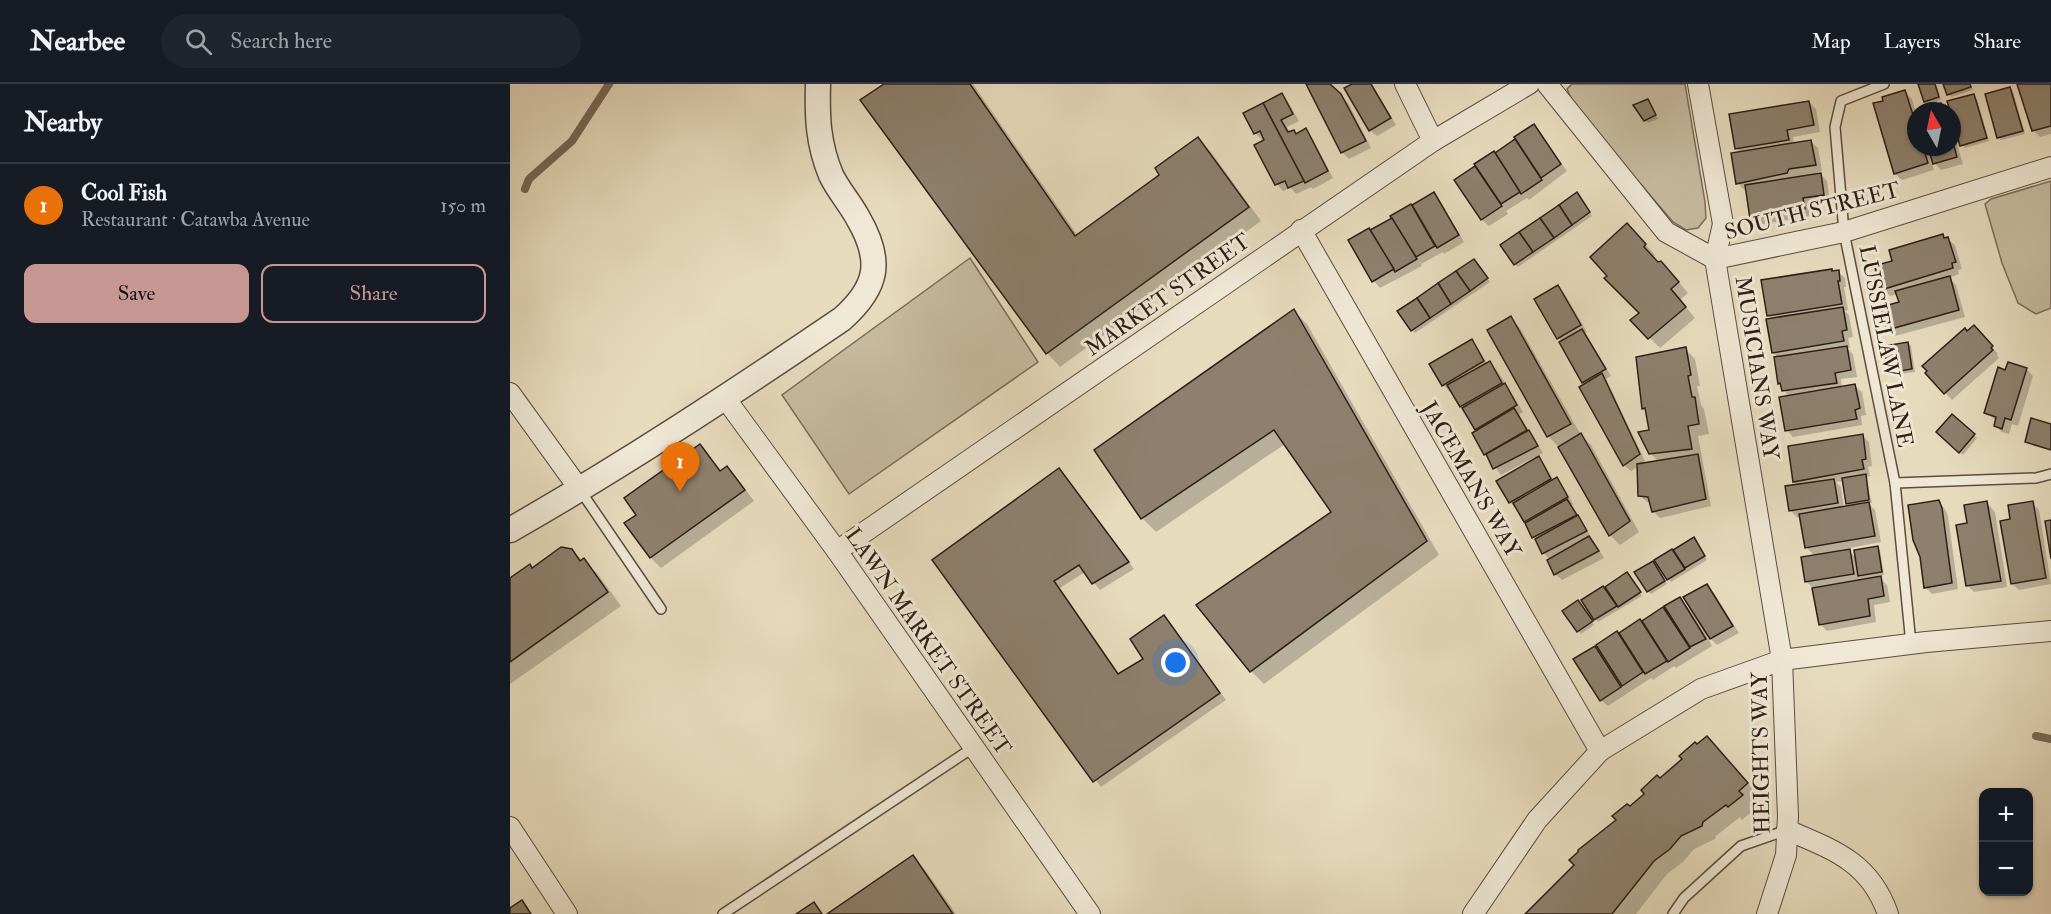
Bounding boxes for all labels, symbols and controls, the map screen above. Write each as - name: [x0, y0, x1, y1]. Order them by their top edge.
- search box: [161, 14, 581, 68]
- text: Nearbee: [30, 24, 125, 59]
- icon: search: [182, 25, 215, 58]
- text: Search here: [230, 27, 332, 55]
- text: Map: [1811, 28, 1851, 55]
- text: Layers: [1884, 28, 1940, 55]
- text: Share: [1973, 28, 2021, 55]
- north arrow: [1907, 102, 1961, 156]
- text: Nearby: [24, 107, 102, 139]
- street label: SOUTH STREET: [1722, 175, 1903, 246]
- text: Cool Fish: [81, 179, 167, 207]
- text: 1: [40, 193, 47, 218]
- text: 150 m: [440, 193, 486, 218]
- text: Restaurant · Catawba Avenue: [81, 207, 310, 232]
- street label: MARKET STREET: [1079, 227, 1256, 362]
- street label: LUSSIELAW LANE: [1853, 243, 1919, 450]
- button: Save: [24, 264, 249, 323]
- button: Share: [261, 264, 486, 323]
- street label: MUSICIANS WAY: [1729, 274, 1786, 463]
- street label: JACEMANS WAY: [1415, 395, 1528, 563]
- pin: 1: [660, 442, 700, 492]
- street label: LAWN MARKET STREET: [839, 522, 1018, 761]
- your location: [1161, 648, 1190, 677]
- street label: HEIGHTS WAY: [1746, 671, 1776, 834]
- map controls: [1979, 788, 2033, 896]
- button: +: [1979, 788, 2033, 842]
- button: −: [1979, 842, 2033, 896]

